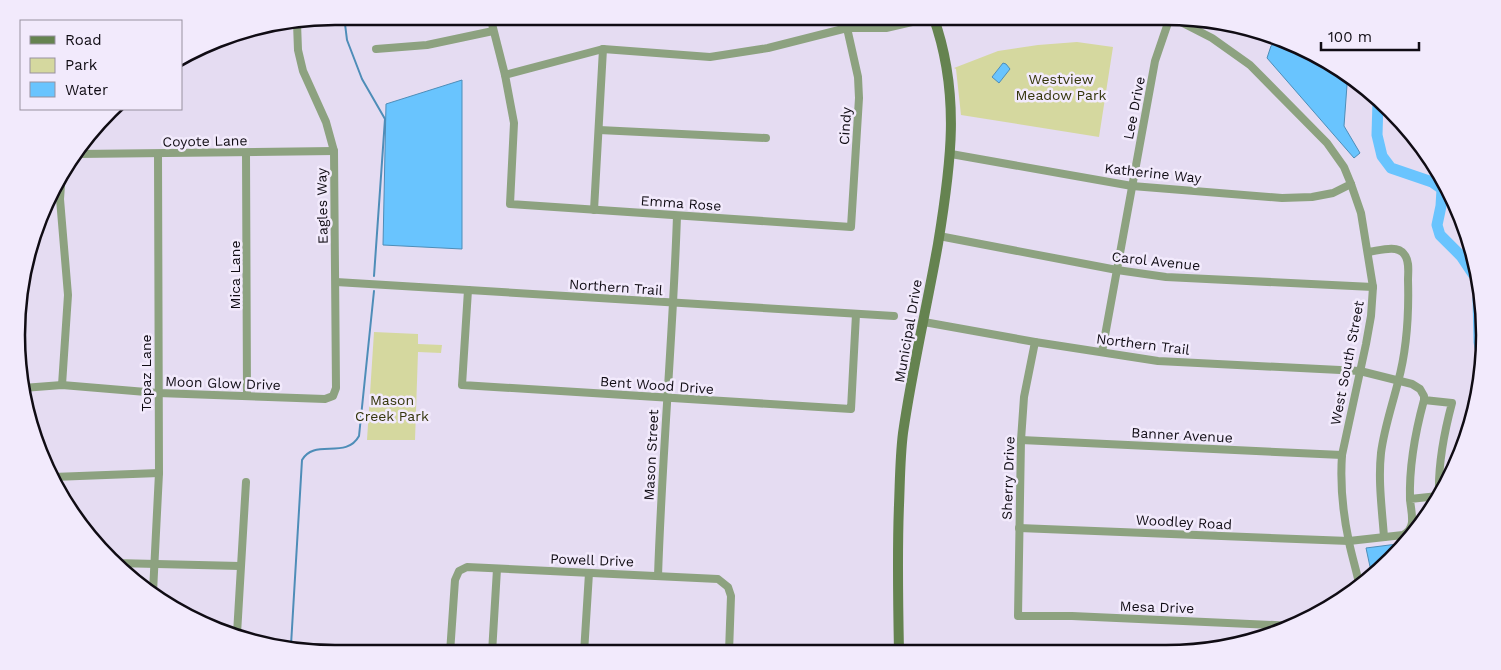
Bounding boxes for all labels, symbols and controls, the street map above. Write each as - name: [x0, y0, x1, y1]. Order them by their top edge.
- legend: [20, 20, 182, 110]
- scale bar: [1321, 20, 1418, 52]
- text: 100 m: [1328, 28, 1372, 46]
- text: Road: [65, 31, 102, 49]
- text: Park: [65, 56, 98, 74]
- park label: Westview Meadow Park: [1015, 71, 1107, 103]
- street label: Lee Drive: [1120, 75, 1148, 141]
- text: Water: [65, 81, 108, 99]
- street label: Cindy: [836, 106, 854, 146]
- street label: Coyote Lane: [162, 132, 248, 150]
- street label: Katherine Way: [1104, 160, 1203, 186]
- street label: Eagles Way: [313, 167, 331, 244]
- street label: Emma Rose: [640, 192, 722, 214]
- street label: Mica Lane: [227, 241, 243, 309]
- street label: Carol Avenue: [1111, 248, 1201, 274]
- street label: Northern Trail: [568, 276, 664, 298]
- street label: Municipal Drive: [891, 278, 925, 384]
- street label: West South Street: [1327, 299, 1367, 427]
- street label: Northern Trail: [1095, 330, 1191, 358]
- street label: Topaz Lane: [138, 334, 154, 412]
- street label: Moon Glow Drive: [165, 373, 281, 393]
- street label: Bent Wood Drive: [599, 373, 715, 397]
- park label: Mason Creek Park: [355, 392, 429, 424]
- street label: Mason Street: [641, 409, 661, 501]
- street label: Banner Avenue: [1131, 424, 1233, 446]
- street label: Sherry Drive: [999, 436, 1017, 520]
- street label: Woodley Road: [1135, 511, 1233, 533]
- street label: Powell Drive: [550, 551, 634, 569]
- street label: Mesa Drive: [1119, 598, 1195, 616]

